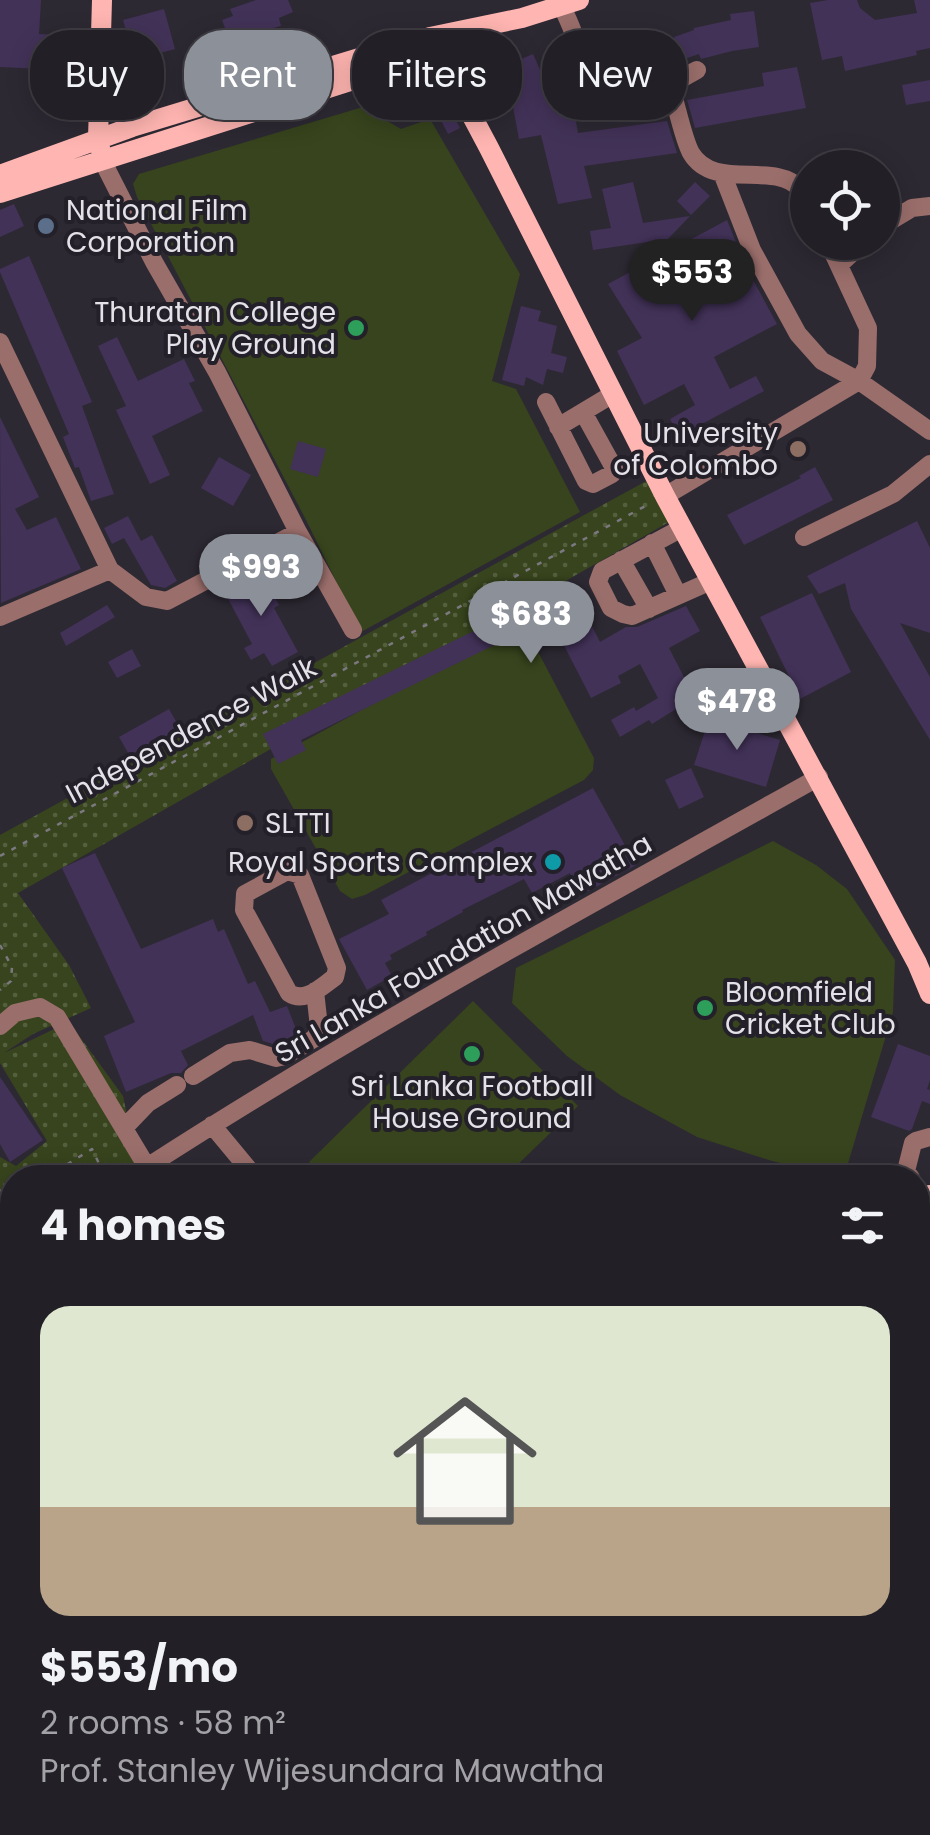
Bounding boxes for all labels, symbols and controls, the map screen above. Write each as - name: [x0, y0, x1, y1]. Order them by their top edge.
- chip: Buy: [30, 30, 164, 120]
- chip: Rent: [184, 30, 332, 120]
- chip: Filters: [352, 30, 522, 120]
- chip: New: [542, 30, 687, 120]
- map controls: [790, 150, 900, 260]
- button: locate: [790, 150, 900, 260]
- place label: National Film Corporation: [66, 191, 248, 262]
- marker: National Film Corporation: [35, 215, 57, 237]
- pin: $553: [633, 239, 751, 324]
- text: $553: [651, 249, 733, 294]
- place label: Thuratan College Play Ground: [94, 293, 336, 364]
- marker: Thuratan College Play Ground: [345, 317, 367, 339]
- place label: University of Colombo: [613, 414, 778, 485]
- marker: University of Colombo: [787, 438, 809, 460]
- pin: $993: [202, 534, 320, 619]
- text: $993: [221, 544, 301, 589]
- pin: $683: [472, 581, 590, 666]
- text: $683: [490, 591, 572, 636]
- street label: Independence Walk: [59, 647, 324, 813]
- pin: $478: [678, 668, 796, 753]
- text: $478: [697, 678, 777, 723]
- place label: SLTTI: [265, 804, 331, 843]
- marker: SLTTI: [234, 812, 256, 834]
- street label: Sri Lanka Foundation Mawatha: [268, 824, 659, 1073]
- place label: Royal Sports Complex: [228, 843, 534, 882]
- marker: Royal Sports Complex: [542, 851, 564, 873]
- place label: Bloomfield Cricket Club: [725, 973, 896, 1044]
- marker: Bloomfield Cricket Club: [694, 997, 716, 1019]
- marker: Sri Lanka Football House Ground: [461, 1043, 483, 1065]
- place label: Sri Lanka Football House Ground: [351, 1067, 593, 1138]
- text: 4 homes: [40, 1196, 226, 1255]
- icon: filters: [835, 1198, 890, 1253]
- icon: home: [375, 1371, 555, 1551]
- text: $553/mo: [40, 1638, 238, 1697]
- text: 2 rooms · 58 m²: [40, 1700, 286, 1745]
- text: Prof. Stanley Wijesundara Mawatha: [40, 1748, 604, 1793]

